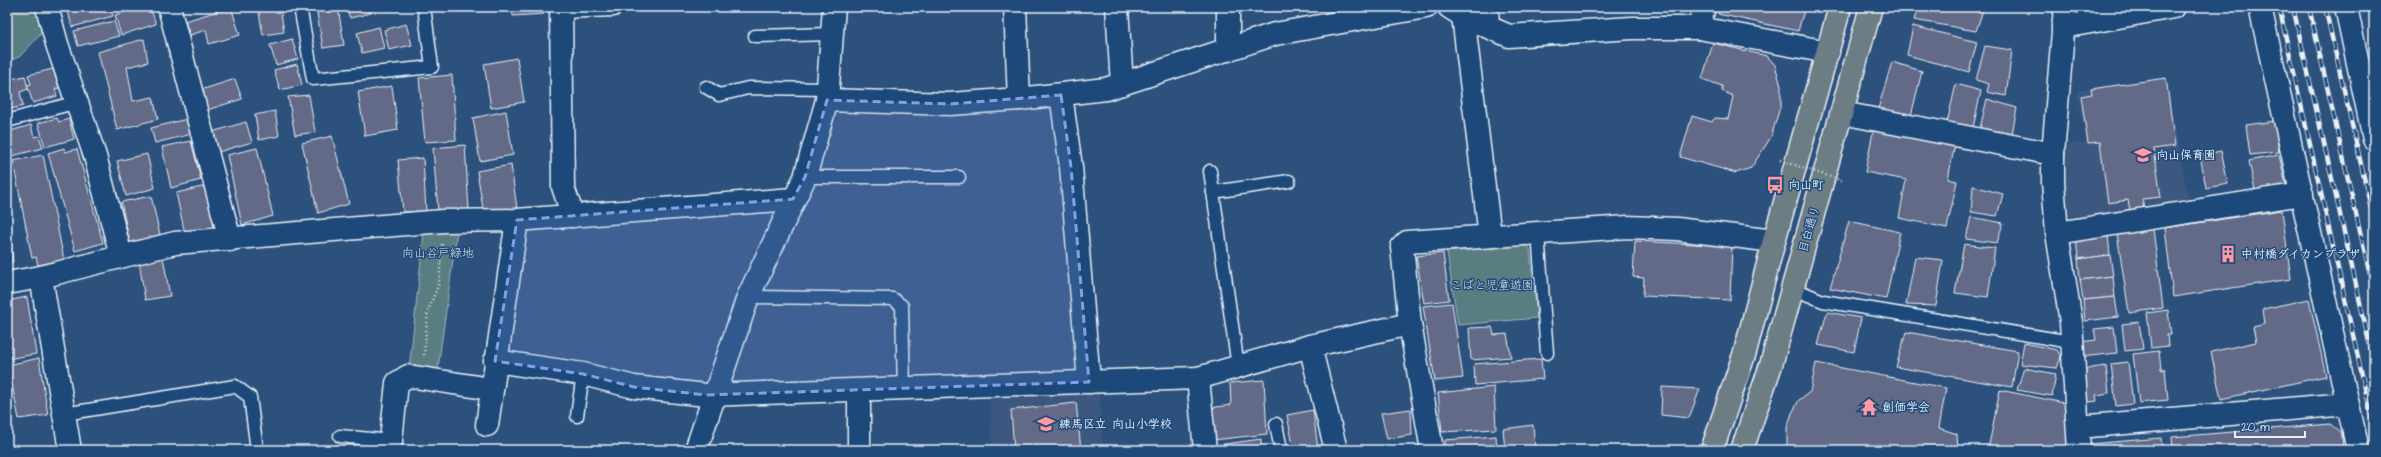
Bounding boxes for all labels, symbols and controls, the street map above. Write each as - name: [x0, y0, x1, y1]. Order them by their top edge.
- school or university icon: 向山保育園: [2133, 145, 2153, 165]
- place label: 向山保育園: [2156, 147, 2216, 164]
- bus stop icon: 向山町: [1765, 175, 1785, 195]
- place label: 向山町: [1788, 177, 1824, 194]
- street label: 目白通り: [1795, 204, 1824, 255]
- building icon: 中村橋ダイカンプラザ: [2218, 244, 2238, 264]
- park label: 向山谷戸緑地: [402, 245, 474, 262]
- place label: 中村橋ダイカンプラザ: [2241, 246, 2360, 263]
- park label: こばと児童遊園: [1450, 277, 1534, 294]
- temple icon: 創価学会: [1859, 397, 1879, 417]
- place label: 創価学会: [1882, 399, 1930, 416]
- scale bar: [2235, 413, 2305, 439]
- school or university icon: 練馬区立 向山小学校: [1036, 414, 1056, 434]
- place label: 練馬区立 向山小学校: [1059, 416, 1172, 433]
- text: 20 m: [2241, 419, 2270, 436]

